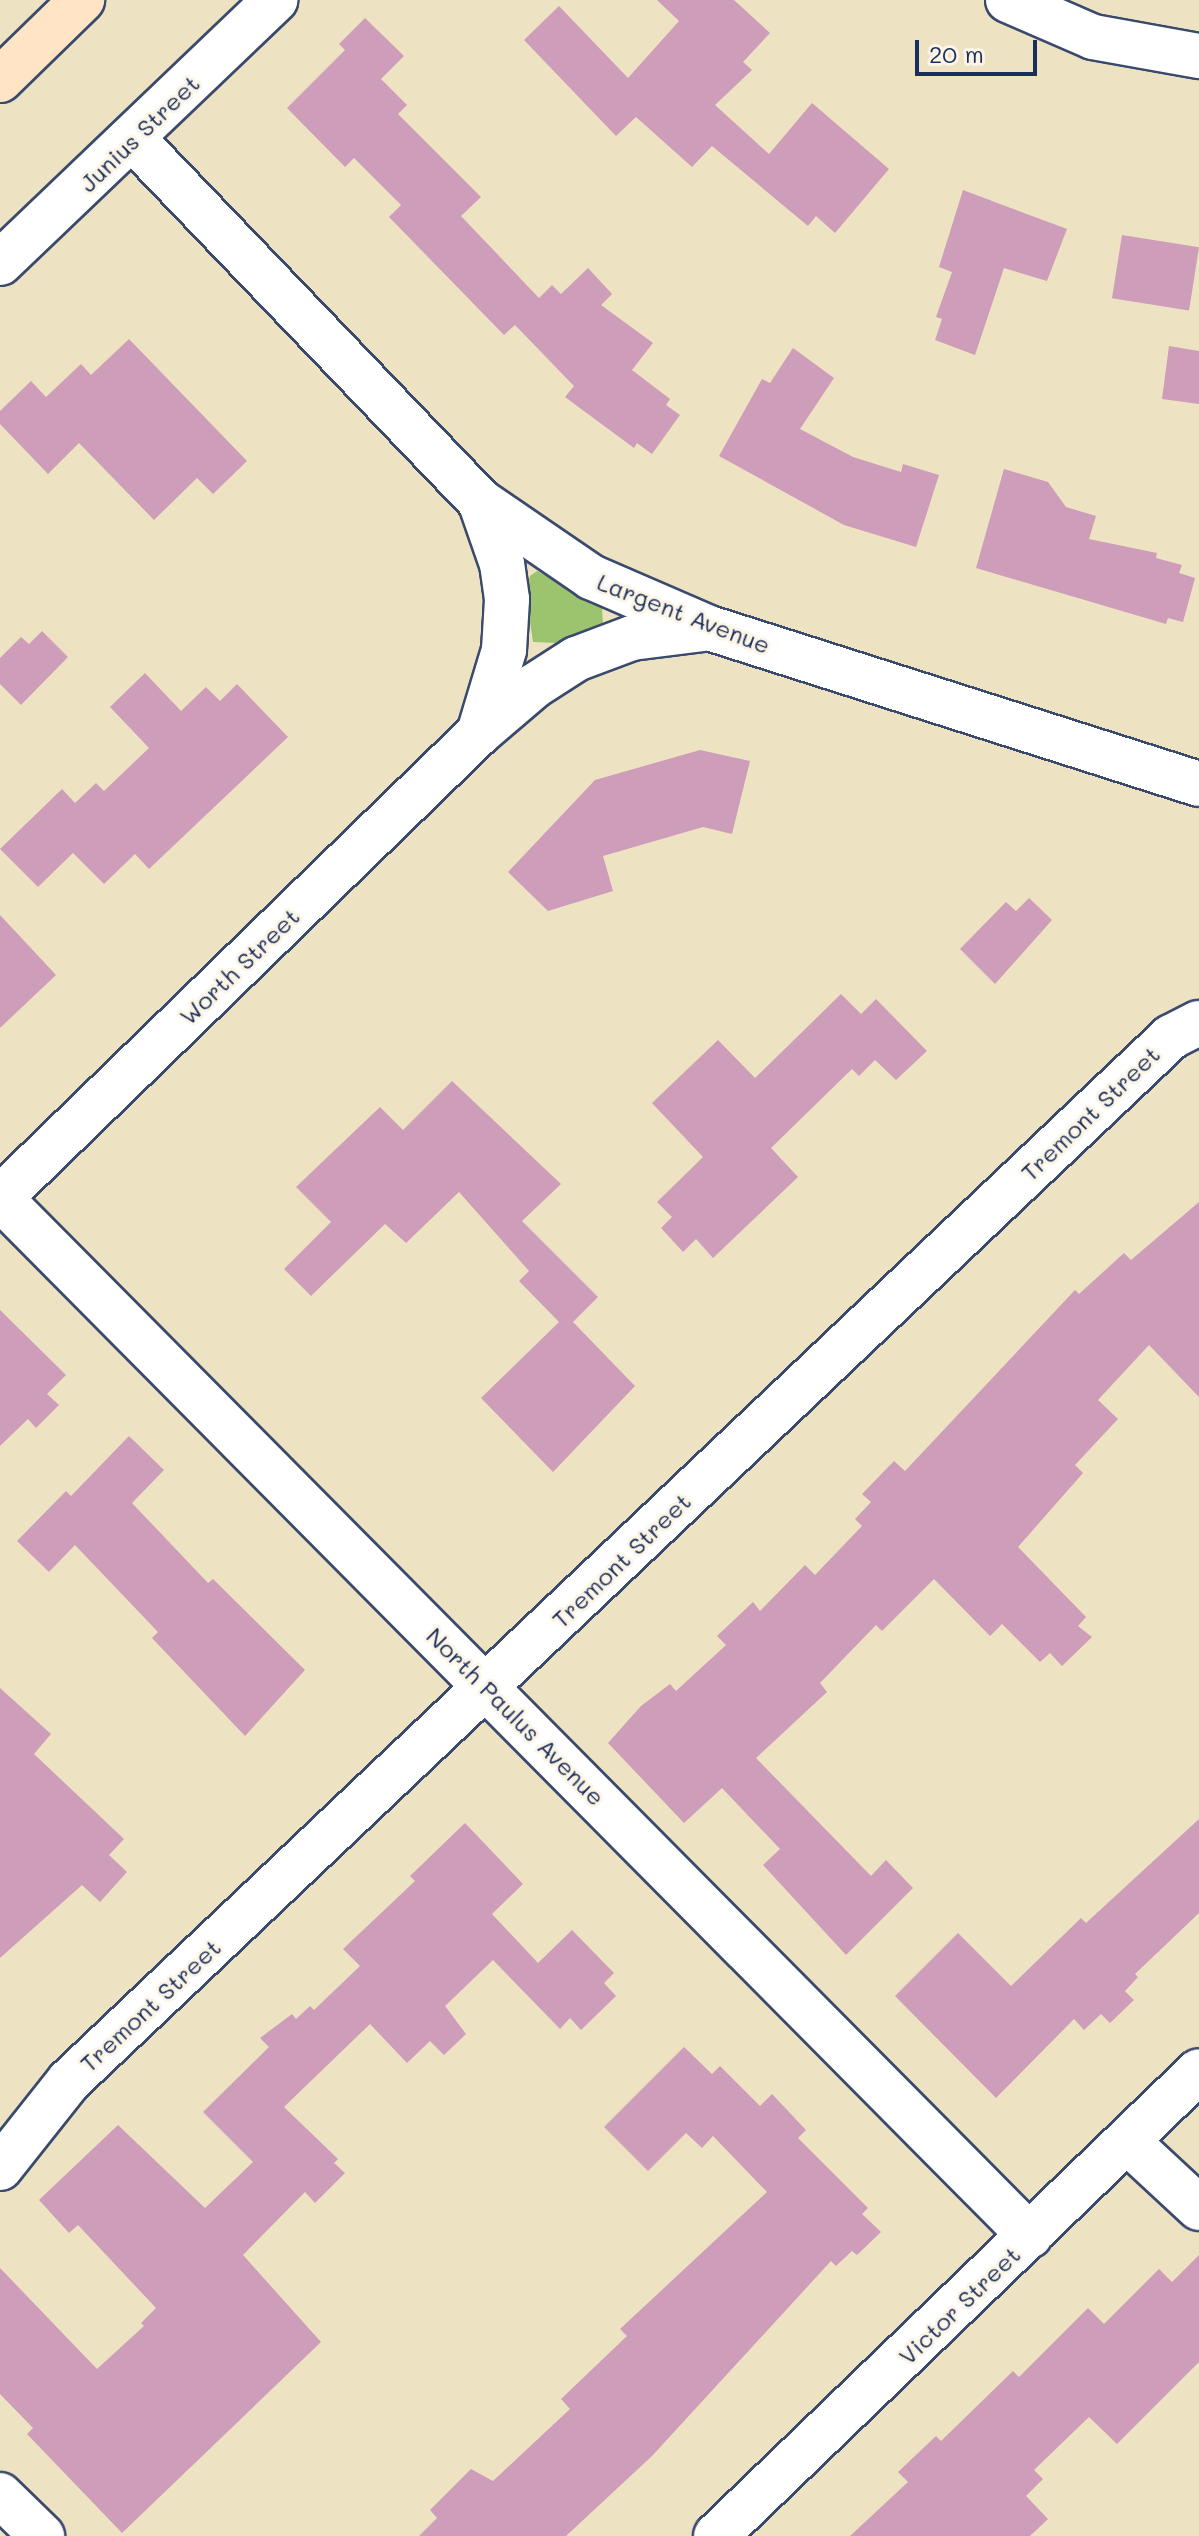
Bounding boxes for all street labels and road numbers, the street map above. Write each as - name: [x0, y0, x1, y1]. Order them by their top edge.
- street label: Junius Street: [73, 69, 205, 197]
- street label: Largent Avenue: [593, 567, 775, 659]
- street label: Worth Street: [173, 902, 305, 1030]
- street label: Tremont Street: [1015, 1040, 1165, 1186]
- street label: Tremont Street: [546, 1487, 696, 1633]
- street label: North Paulus Avenue: [421, 1621, 611, 1811]
- street label: Tremont Street: [74, 1933, 226, 2077]
- street label: Victor Street: [892, 2240, 1026, 2370]

